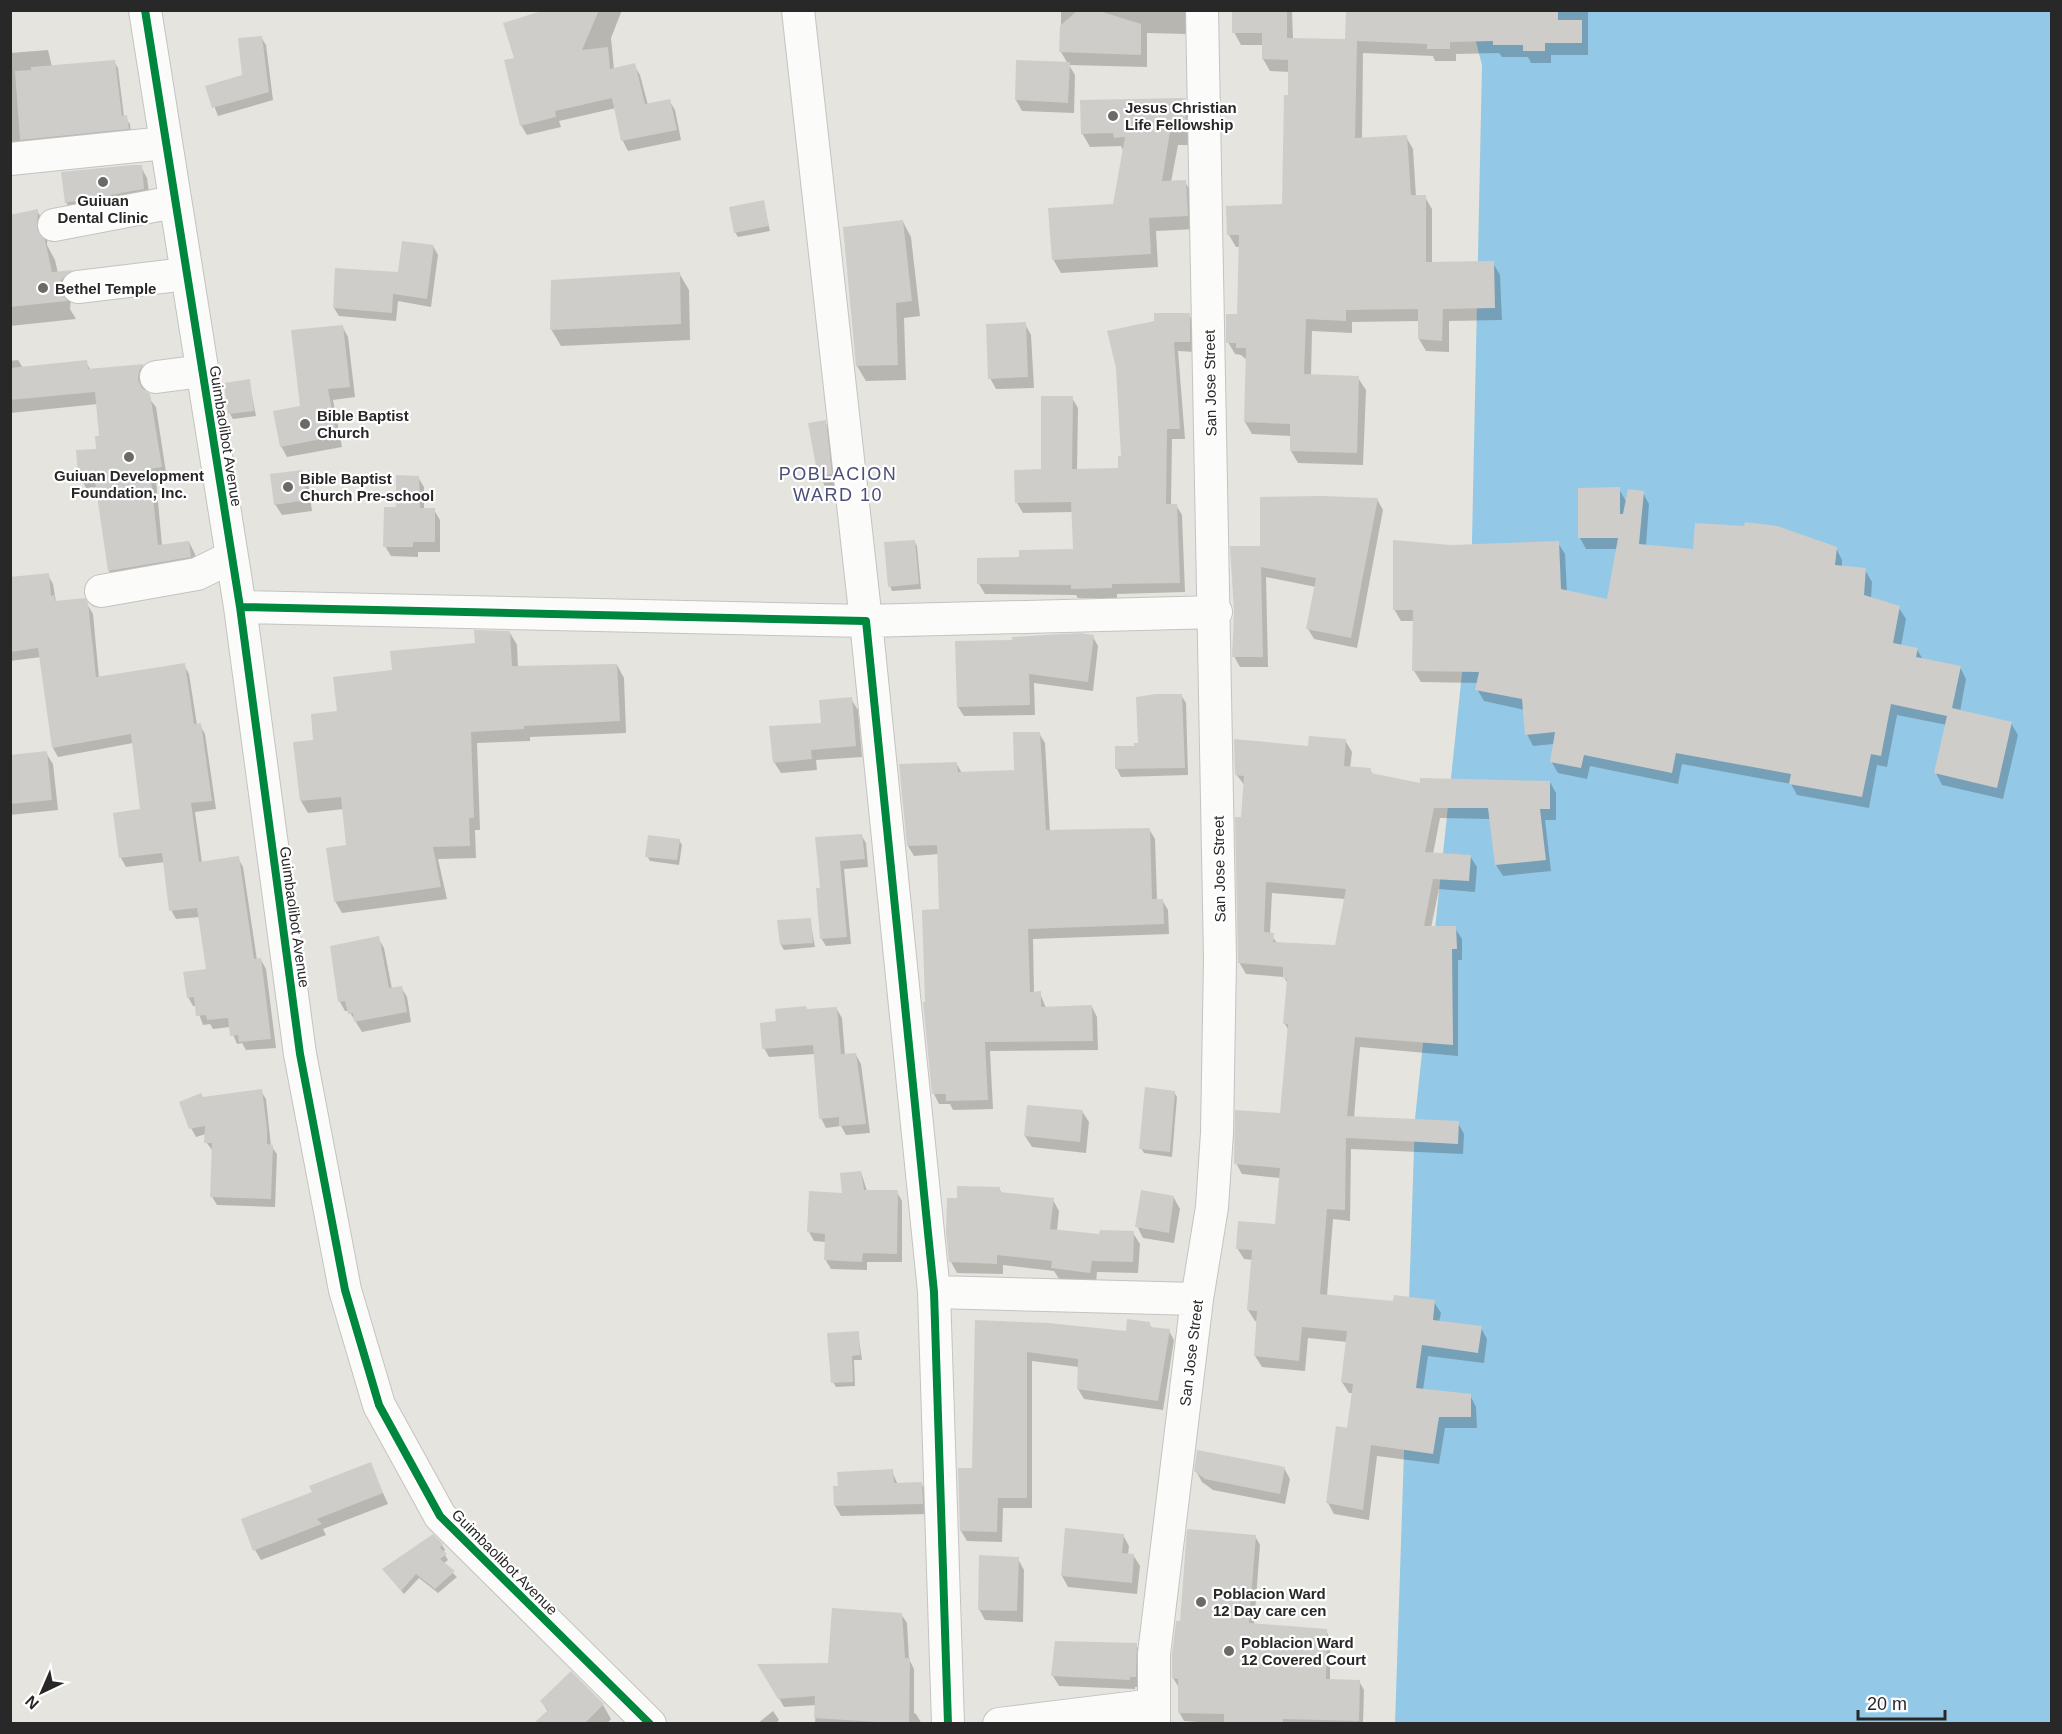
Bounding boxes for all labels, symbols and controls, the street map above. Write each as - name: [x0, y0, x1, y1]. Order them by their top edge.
- place label: Jesus Christian Life Fellowship: [1125, 99, 1237, 133]
- marker: Jesus Christian Life Fellowship: [1106, 109, 1120, 123]
- marker: Guiuan Dental Clinic: [96, 175, 110, 189]
- place label: Guiuan Dental Clinic: [58, 192, 148, 226]
- place label: Bethel Temple: [55, 280, 156, 297]
- marker: Bethel Temple: [36, 281, 50, 295]
- street label: San Jose Street: [1201, 329, 1219, 437]
- street label: Guimbaolibot Avenue: [206, 364, 246, 508]
- place label: Bible Baptist Church: [317, 407, 409, 441]
- marker: Bible Baptist Church: [298, 417, 312, 431]
- marker: Guiuan Development Foundation, Inc.: [122, 450, 136, 464]
- district label: POBLACION WARD 10: [779, 464, 897, 505]
- place label: Guiuan Development Foundation, Inc.: [54, 467, 204, 501]
- place label: Bible Baptist Church Pre-school: [300, 470, 434, 504]
- marker: Bible Baptist Church Pre-school: [281, 480, 295, 494]
- street label: San Jose Street: [1210, 815, 1228, 923]
- street label: Guimbaolibot Avenue: [277, 845, 313, 989]
- street label: San Jose Street: [1176, 1298, 1206, 1407]
- street label: Guimbaolibot Avenue: [449, 1506, 561, 1618]
- place label: Poblacion Ward 12 Day care cen: [1213, 1585, 1326, 1619]
- marker: Poblacion Ward 12 Day care cen: [1194, 1595, 1208, 1609]
- place label: Poblacion Ward 12 Covered Court: [1241, 1634, 1366, 1668]
- marker: Poblacion Ward 12 Covered Court: [1222, 1644, 1236, 1658]
- north arrow: [12, 1662, 72, 1722]
- scale bar: [1858, 1683, 1945, 1721]
- text: N: [22, 1692, 42, 1713]
- text: 20 m: [1867, 1694, 1907, 1714]

